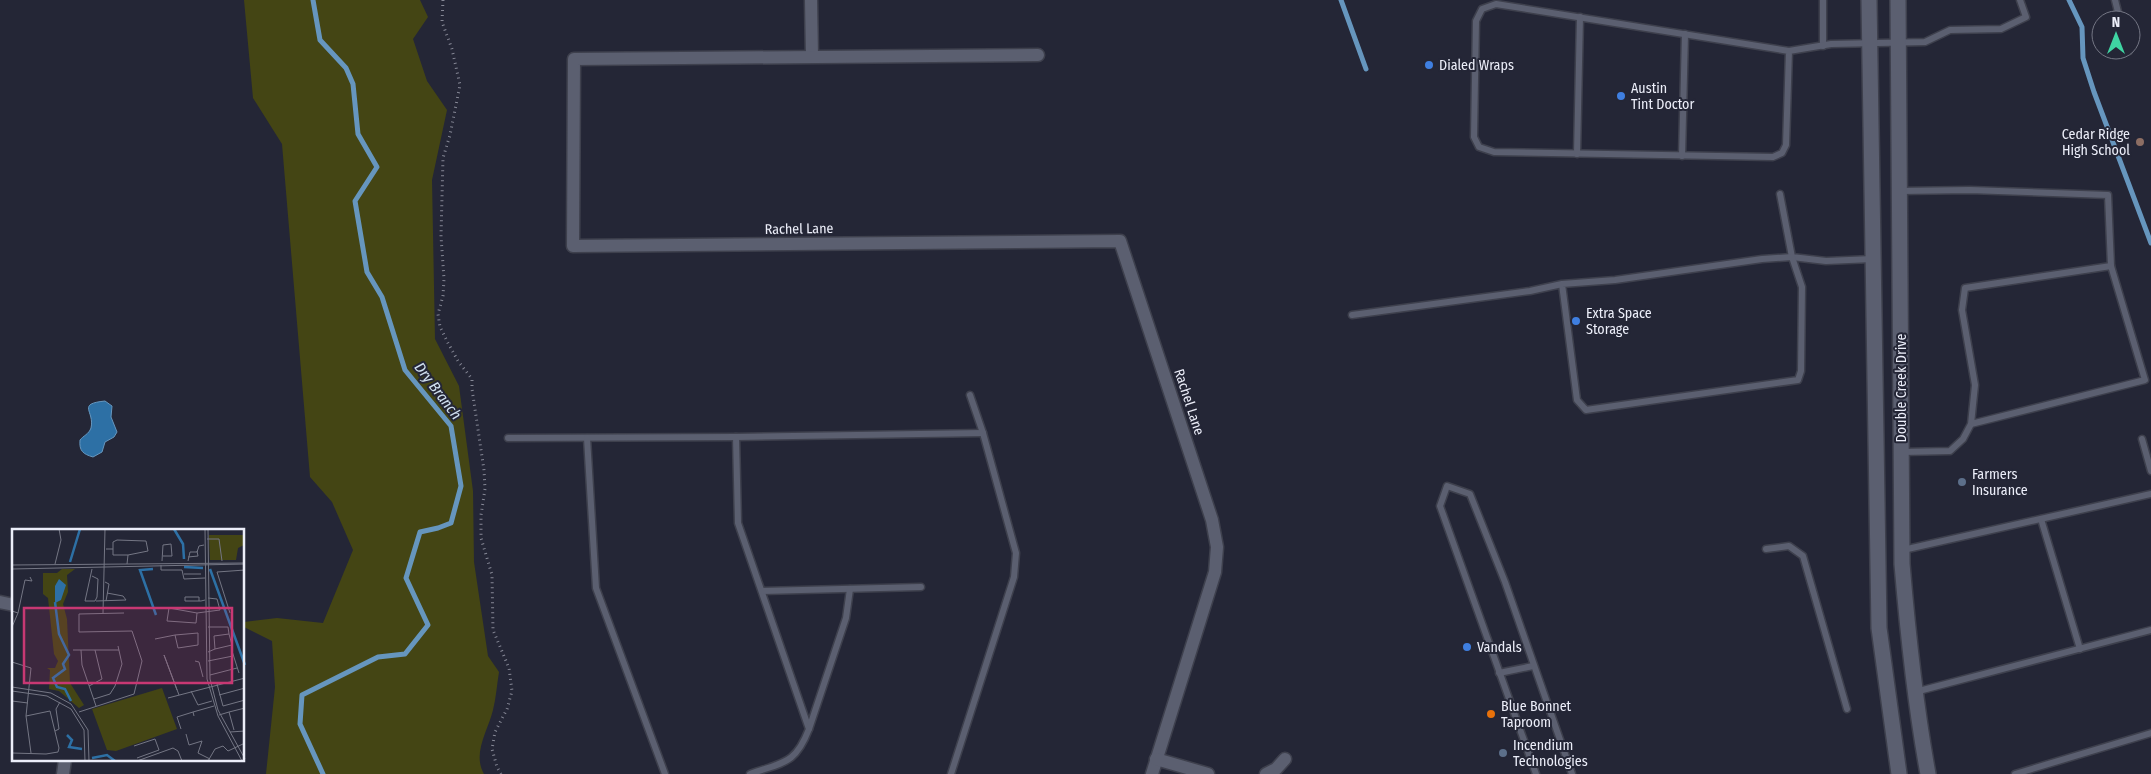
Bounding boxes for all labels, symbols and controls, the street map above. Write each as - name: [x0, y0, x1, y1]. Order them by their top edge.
- north arrow: [2091, 10, 2141, 60]
- text: N: [2112, 14, 2120, 31]
- place label: Dialed Wraps: [1439, 57, 1514, 74]
- marker: Dialed Wraps: [1423, 59, 1435, 71]
- place label: Austin Tint Doctor: [1631, 80, 1694, 113]
- marker: Austin Tint Doctor: [1615, 90, 1627, 102]
- place label: Cedar Ridge High School: [2062, 126, 2130, 159]
- marker: Cedar Ridge High School: [2134, 136, 2146, 148]
- street label: Rachel Lane: [764, 220, 834, 238]
- place label: Extra Space Storage: [1586, 305, 1652, 338]
- marker: Extra Space Storage: [1570, 315, 1582, 327]
- street label: Double Creek Drive: [1893, 334, 1910, 442]
- water label: Dry Branch: [411, 359, 465, 423]
- street label: Rachel Lane: [1170, 367, 1208, 437]
- place label: Farmers Insurance: [1972, 466, 2028, 499]
- marker: Farmers Insurance: [1956, 476, 1968, 488]
- inset map: [12, 529, 245, 762]
- place label: Vandals: [1477, 639, 1522, 656]
- marker: Vandals: [1461, 641, 1473, 653]
- place label: Blue Bonnet Taproom: [1501, 698, 1572, 731]
- marker: Blue Bonnet Taproom: [1485, 708, 1497, 720]
- place label: Incendium Technologies: [1513, 737, 1588, 770]
- marker: Incendium Technologies: [1497, 747, 1509, 759]

